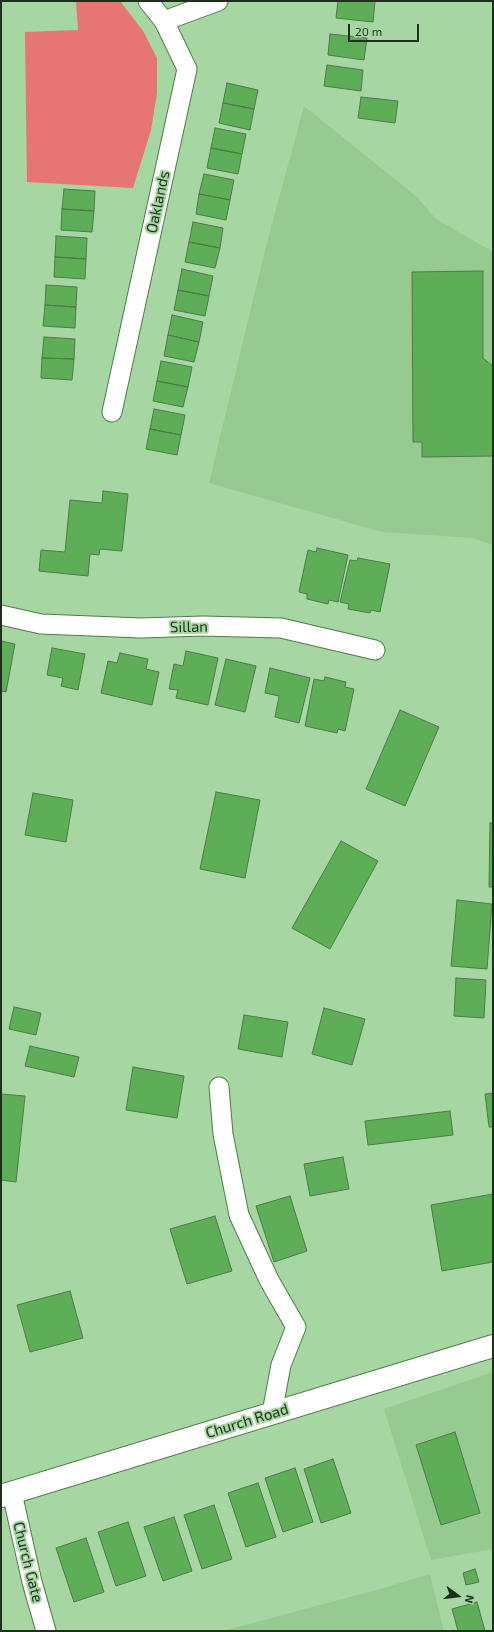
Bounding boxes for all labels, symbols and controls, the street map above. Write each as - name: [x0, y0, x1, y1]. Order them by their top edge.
- scale bar: [350, 16, 421, 42]
- text: 20 m: [355, 24, 382, 38]
- street label: Oaklands: [143, 169, 173, 235]
- street label: Sillan: [170, 618, 208, 636]
- street label: Church Road: [203, 1400, 291, 1442]
- street label: Church Gate: [9, 1520, 47, 1604]
- north arrow: [438, 1576, 478, 1616]
- text: N: [463, 1594, 477, 1605]

